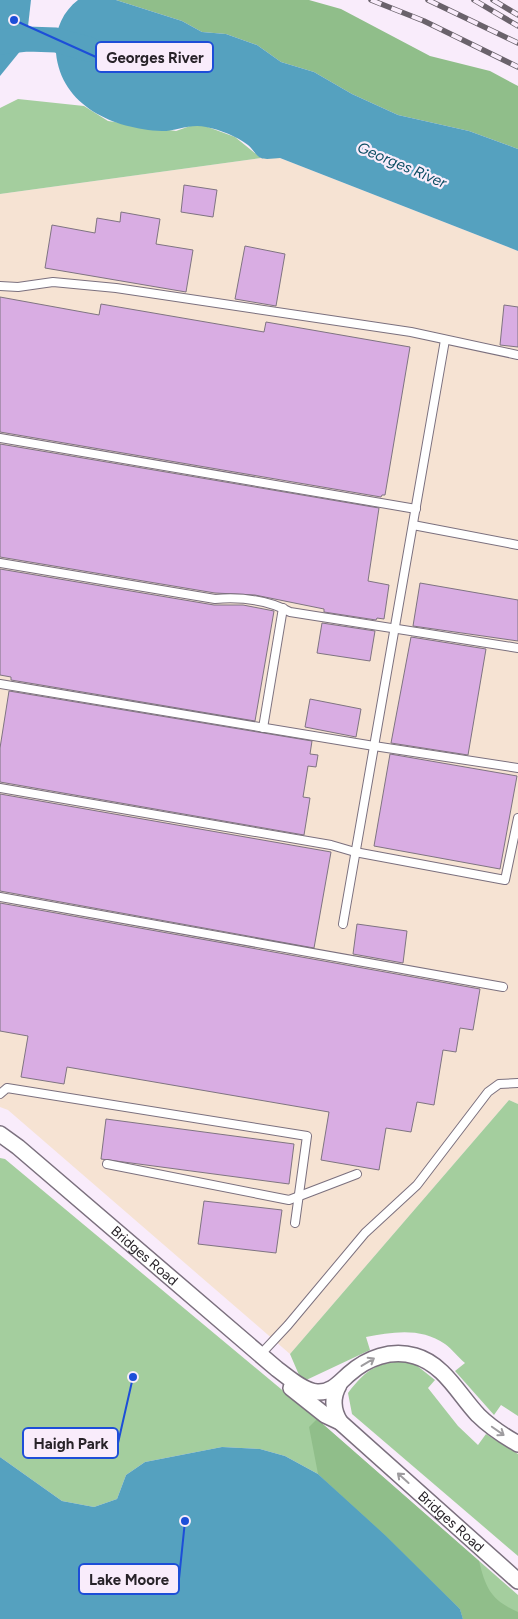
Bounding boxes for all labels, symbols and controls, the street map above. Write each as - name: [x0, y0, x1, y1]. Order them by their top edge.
- callout: Georges River: [96, 42, 213, 72]
- text: Georges River: [106, 49, 204, 67]
- water label: Georges River: [355, 138, 450, 192]
- street label: Bridges Road: [107, 1223, 181, 1289]
- one-way arrow: [360, 1357, 374, 1367]
- one-way arrow: [491, 1426, 505, 1436]
- callout: Haigh Park: [23, 1428, 118, 1458]
- text: Haigh Park: [34, 1435, 108, 1453]
- one-way arrow: [397, 1472, 410, 1484]
- street label: Bridges Road: [414, 1488, 487, 1556]
- callout: Lake Moore: [79, 1564, 179, 1594]
- text: Lake Moore: [89, 1571, 170, 1589]

